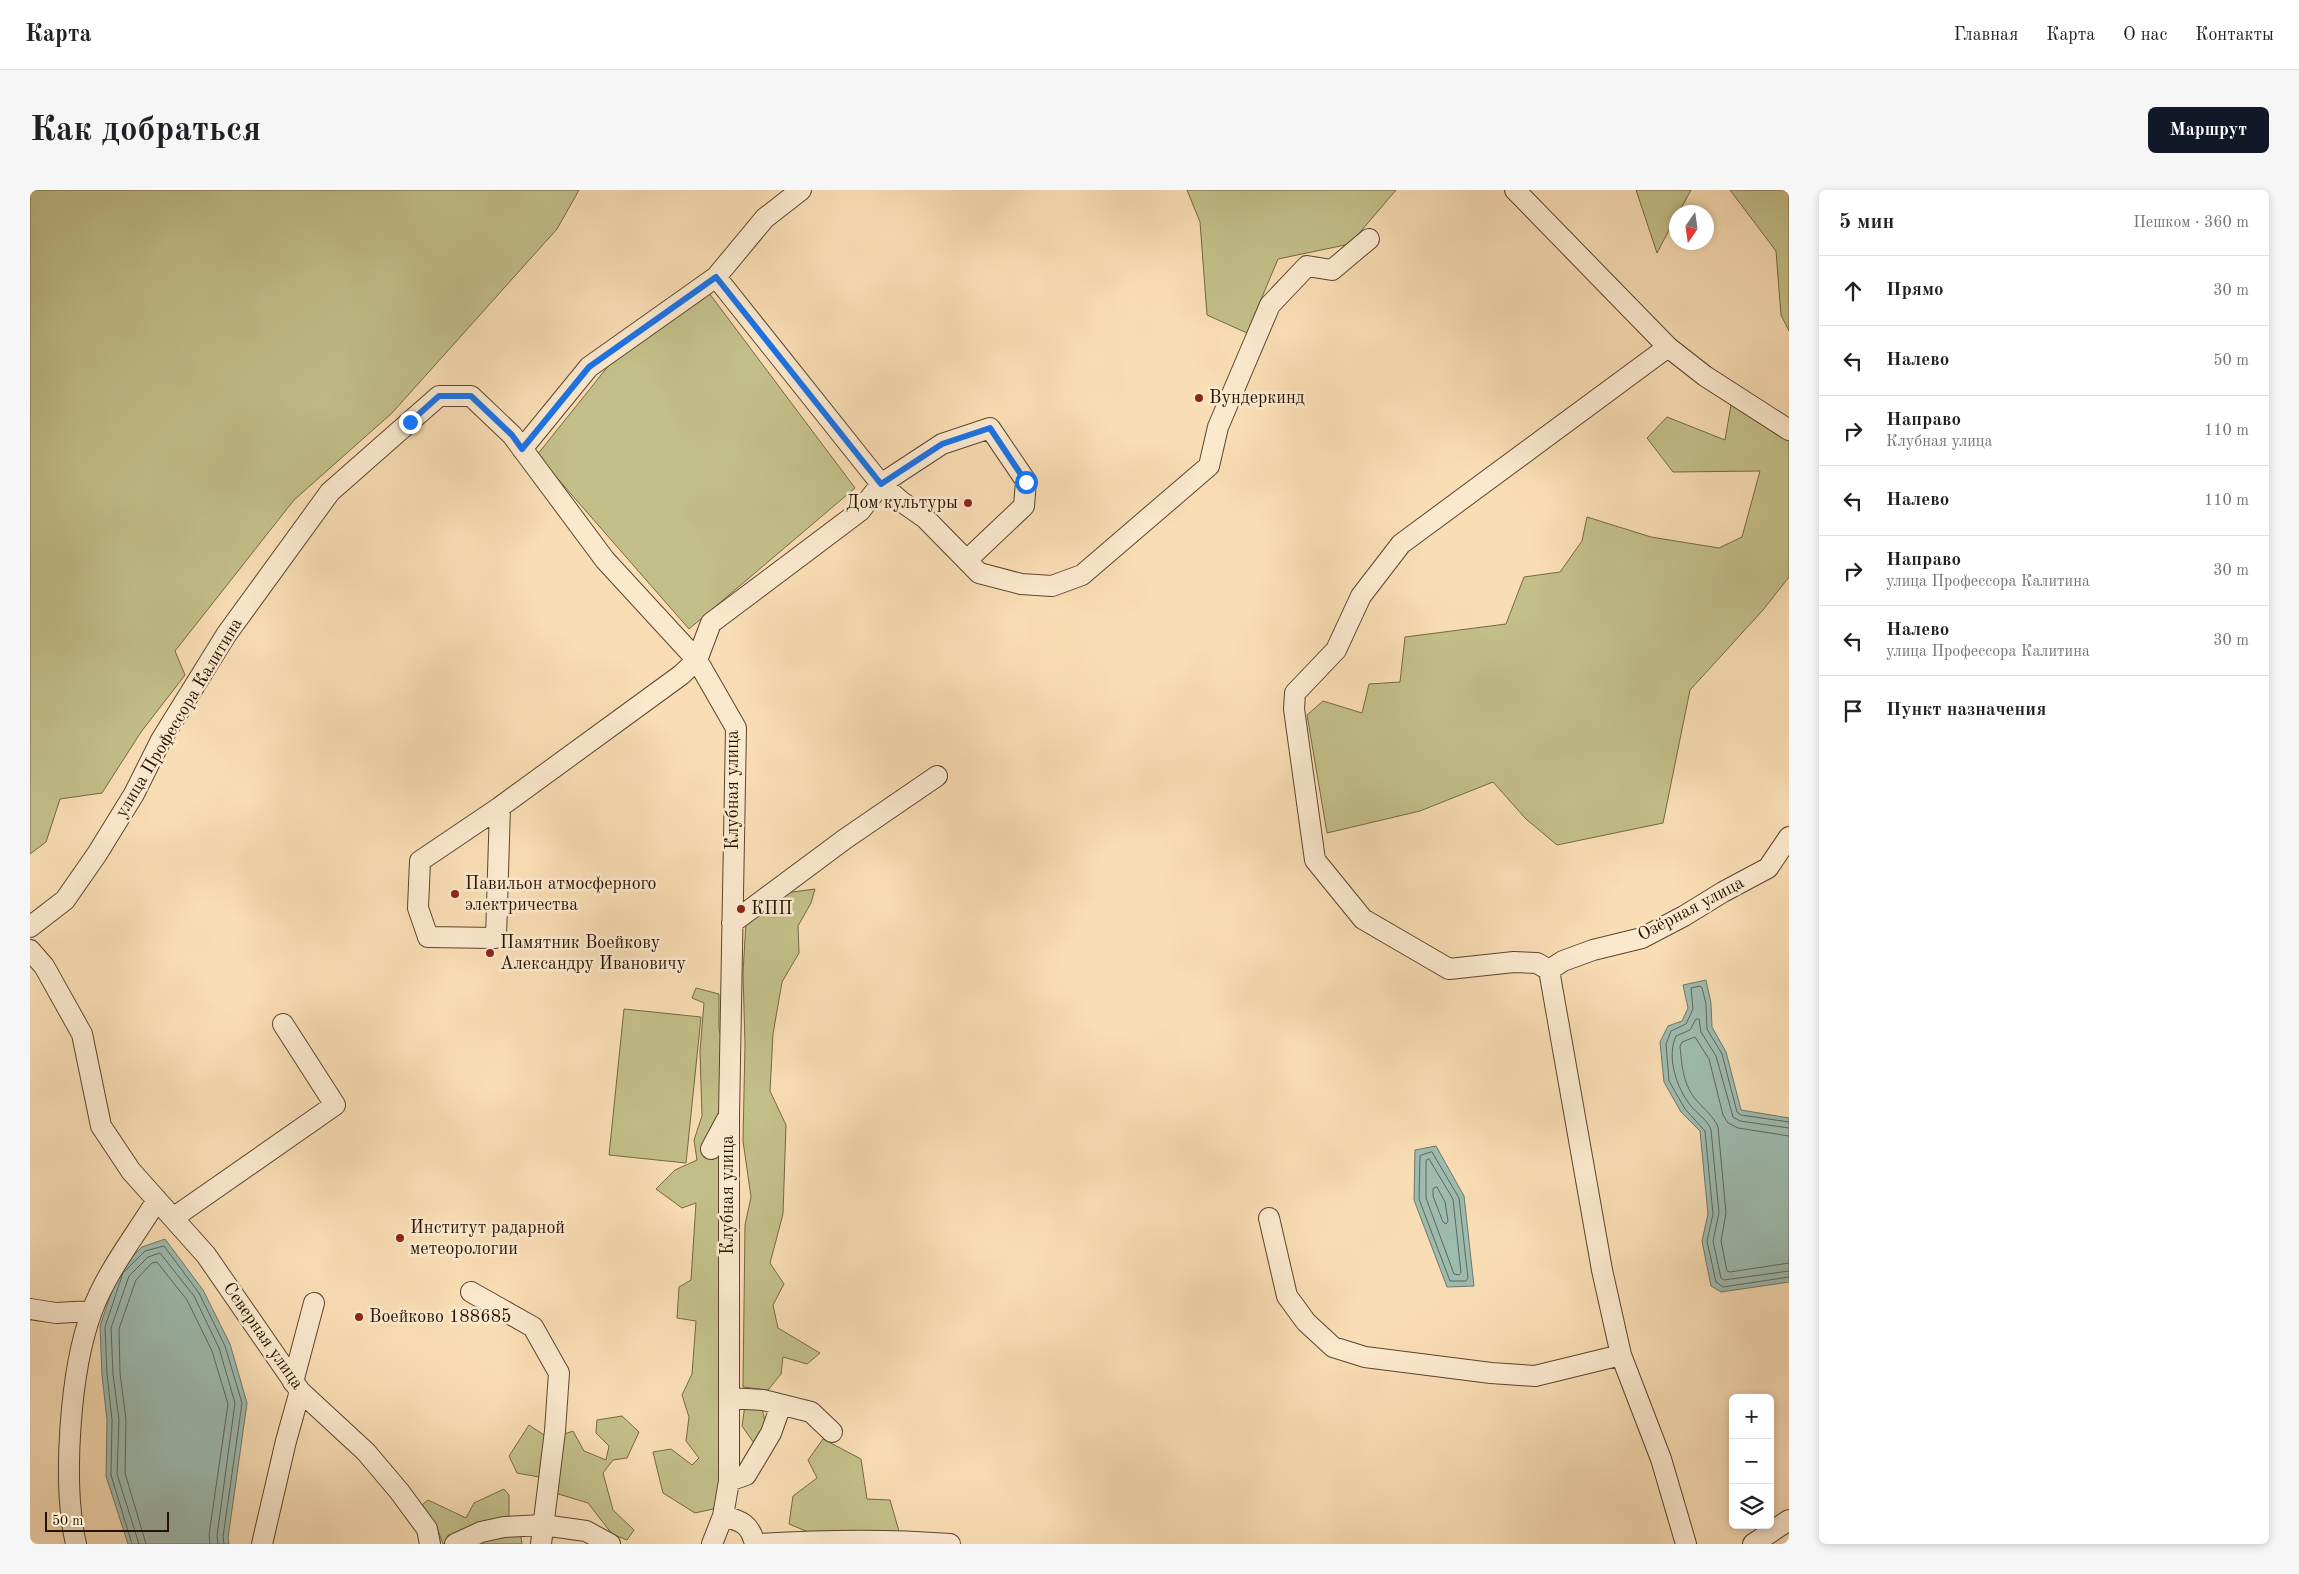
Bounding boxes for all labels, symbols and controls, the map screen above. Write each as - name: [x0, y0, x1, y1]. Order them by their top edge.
- text: Карта: [25, 23, 92, 47]
- text: Главная: [1954, 26, 2018, 44]
- text: Карта: [2046, 26, 2095, 44]
- text: О нас: [2123, 26, 2167, 44]
- text: Контакты: [2195, 26, 2274, 44]
- button: Маршрут: [2148, 107, 2269, 153]
- text: Как добраться: [30, 113, 261, 148]
- north arrow: [1669, 205, 1714, 250]
- text: 5 мин: [1839, 212, 1894, 233]
- text: Пешком · 360 m: [2133, 215, 2249, 231]
- icon: ahead: [1839, 277, 1867, 305]
- text: Прямо: [1886, 281, 1944, 300]
- text: 30 m: [2213, 283, 2249, 299]
- icon: left: [1839, 347, 1867, 375]
- text: Налево: [1886, 351, 1949, 370]
- text: 50 m: [2213, 353, 2249, 369]
- place label: Вундеркинд: [1209, 389, 1305, 407]
- marker: Вундеркинд: [1193, 392, 1205, 404]
- route end: [399, 411, 422, 434]
- text: Направо: [1886, 411, 1961, 430]
- icon: right: [1839, 417, 1867, 445]
- text: 110 m: [2204, 423, 2249, 439]
- text: Клубная улица: [1886, 434, 1993, 450]
- route start: [1015, 471, 1038, 494]
- icon: left: [1839, 487, 1867, 515]
- text: Налево: [1886, 491, 1949, 510]
- text: 110 m: [2204, 493, 2249, 509]
- place label: Дом культуры: [846, 494, 958, 512]
- marker: Дом культуры: [962, 497, 974, 509]
- text: Направо: [1886, 551, 1961, 570]
- icon: right: [1839, 557, 1867, 585]
- text: 30 m: [2213, 563, 2249, 579]
- text: улица Профессора Калитина: [1886, 574, 2090, 590]
- street label: улица Профессора Калитина: [112, 615, 247, 821]
- text: Налево: [1886, 621, 1949, 640]
- icon: left: [1839, 627, 1867, 655]
- text: 30 m: [2213, 633, 2249, 649]
- text: улица Профессора Калитина: [1886, 644, 2090, 660]
- icon: arrive: [1839, 697, 1867, 725]
- text: Пункт назначения: [1886, 701, 2046, 720]
- street label: Клубная улица: [724, 730, 742, 850]
- street label: Озёрная улица: [1635, 873, 1747, 944]
- place label: Павильон атмосферного электричества: [465, 875, 656, 914]
- marker: Павильон атмосферного электричества: [449, 888, 461, 900]
- place label: КПП: [751, 900, 792, 918]
- marker: КПП: [735, 903, 747, 915]
- place label: Памятник Воейкову Александру Ивановичу: [500, 934, 687, 973]
- marker: Памятник Воейкову Александру Ивановичу: [484, 947, 496, 959]
- street label: Клубная улица: [719, 1135, 737, 1255]
- place label: Институт радарной метеорологии: [410, 1219, 565, 1258]
- marker: Институт радарной метеорологии: [394, 1232, 406, 1244]
- street label: Северная улица: [220, 1279, 307, 1393]
- place label: Воейково 188685: [369, 1308, 512, 1326]
- marker: Воейково 188685: [353, 1311, 365, 1323]
- map controls: [1729, 1394, 1774, 1529]
- button: +: [1729, 1394, 1774, 1439]
- button: −: [1729, 1439, 1774, 1484]
- button: layers: [1729, 1484, 1774, 1529]
- scale bar: [45, 1509, 169, 1532]
- text: 50 m: [52, 1514, 83, 1528]

